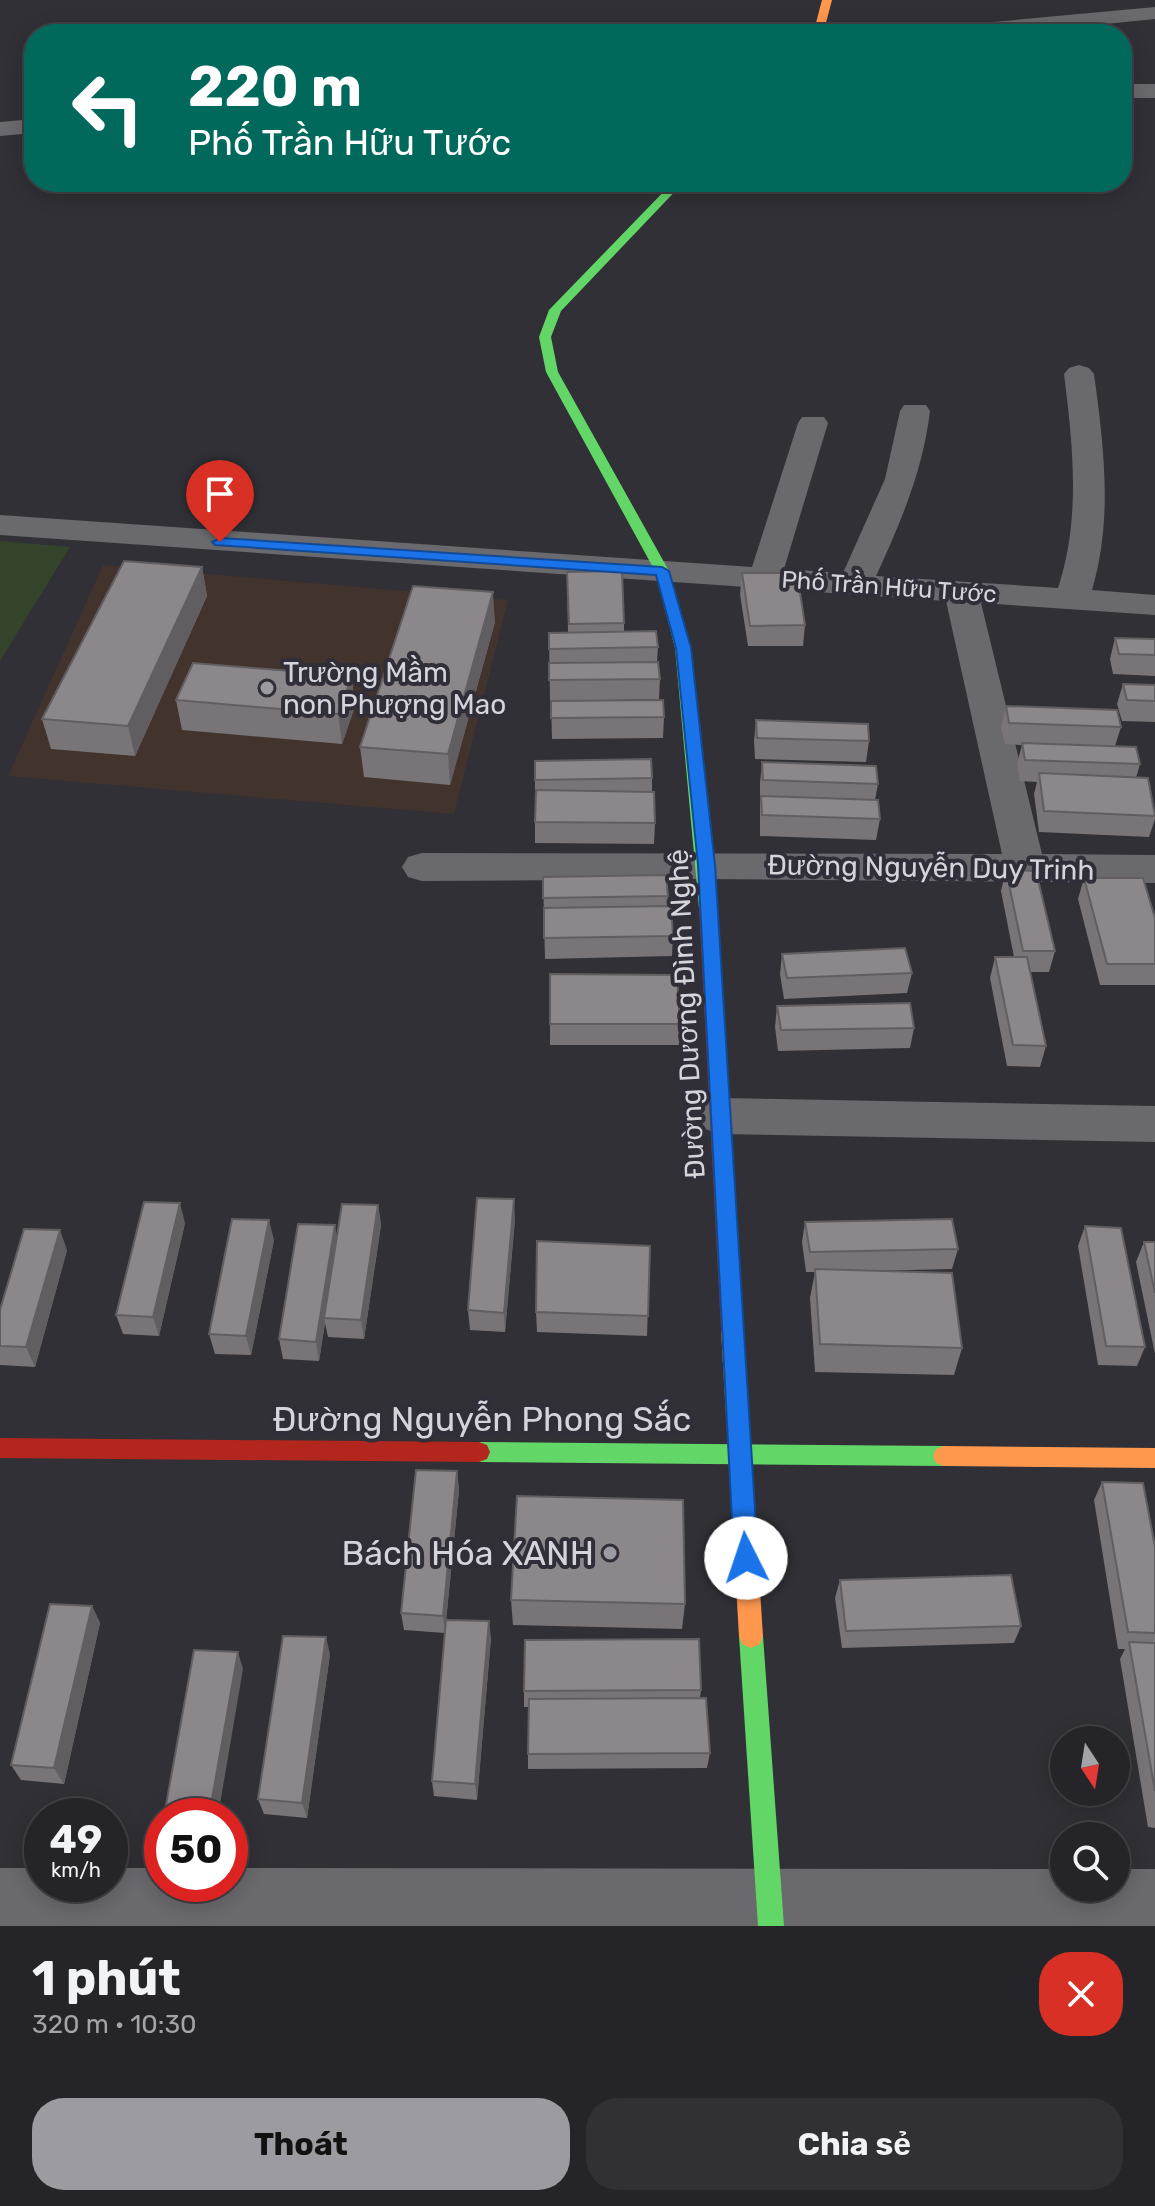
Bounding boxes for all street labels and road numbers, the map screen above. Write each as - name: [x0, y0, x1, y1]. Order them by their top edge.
- street label: Phố Trần Hữu Tước: [781, 563, 998, 608]
- street label: Đường Nguyễn Duy Trinh: [767, 847, 1095, 887]
- street label: Đường Dương Đình Nghệ: [661, 848, 712, 1180]
- street label: Đường Nguyễn Phong Sắc: [273, 1399, 691, 1440]

